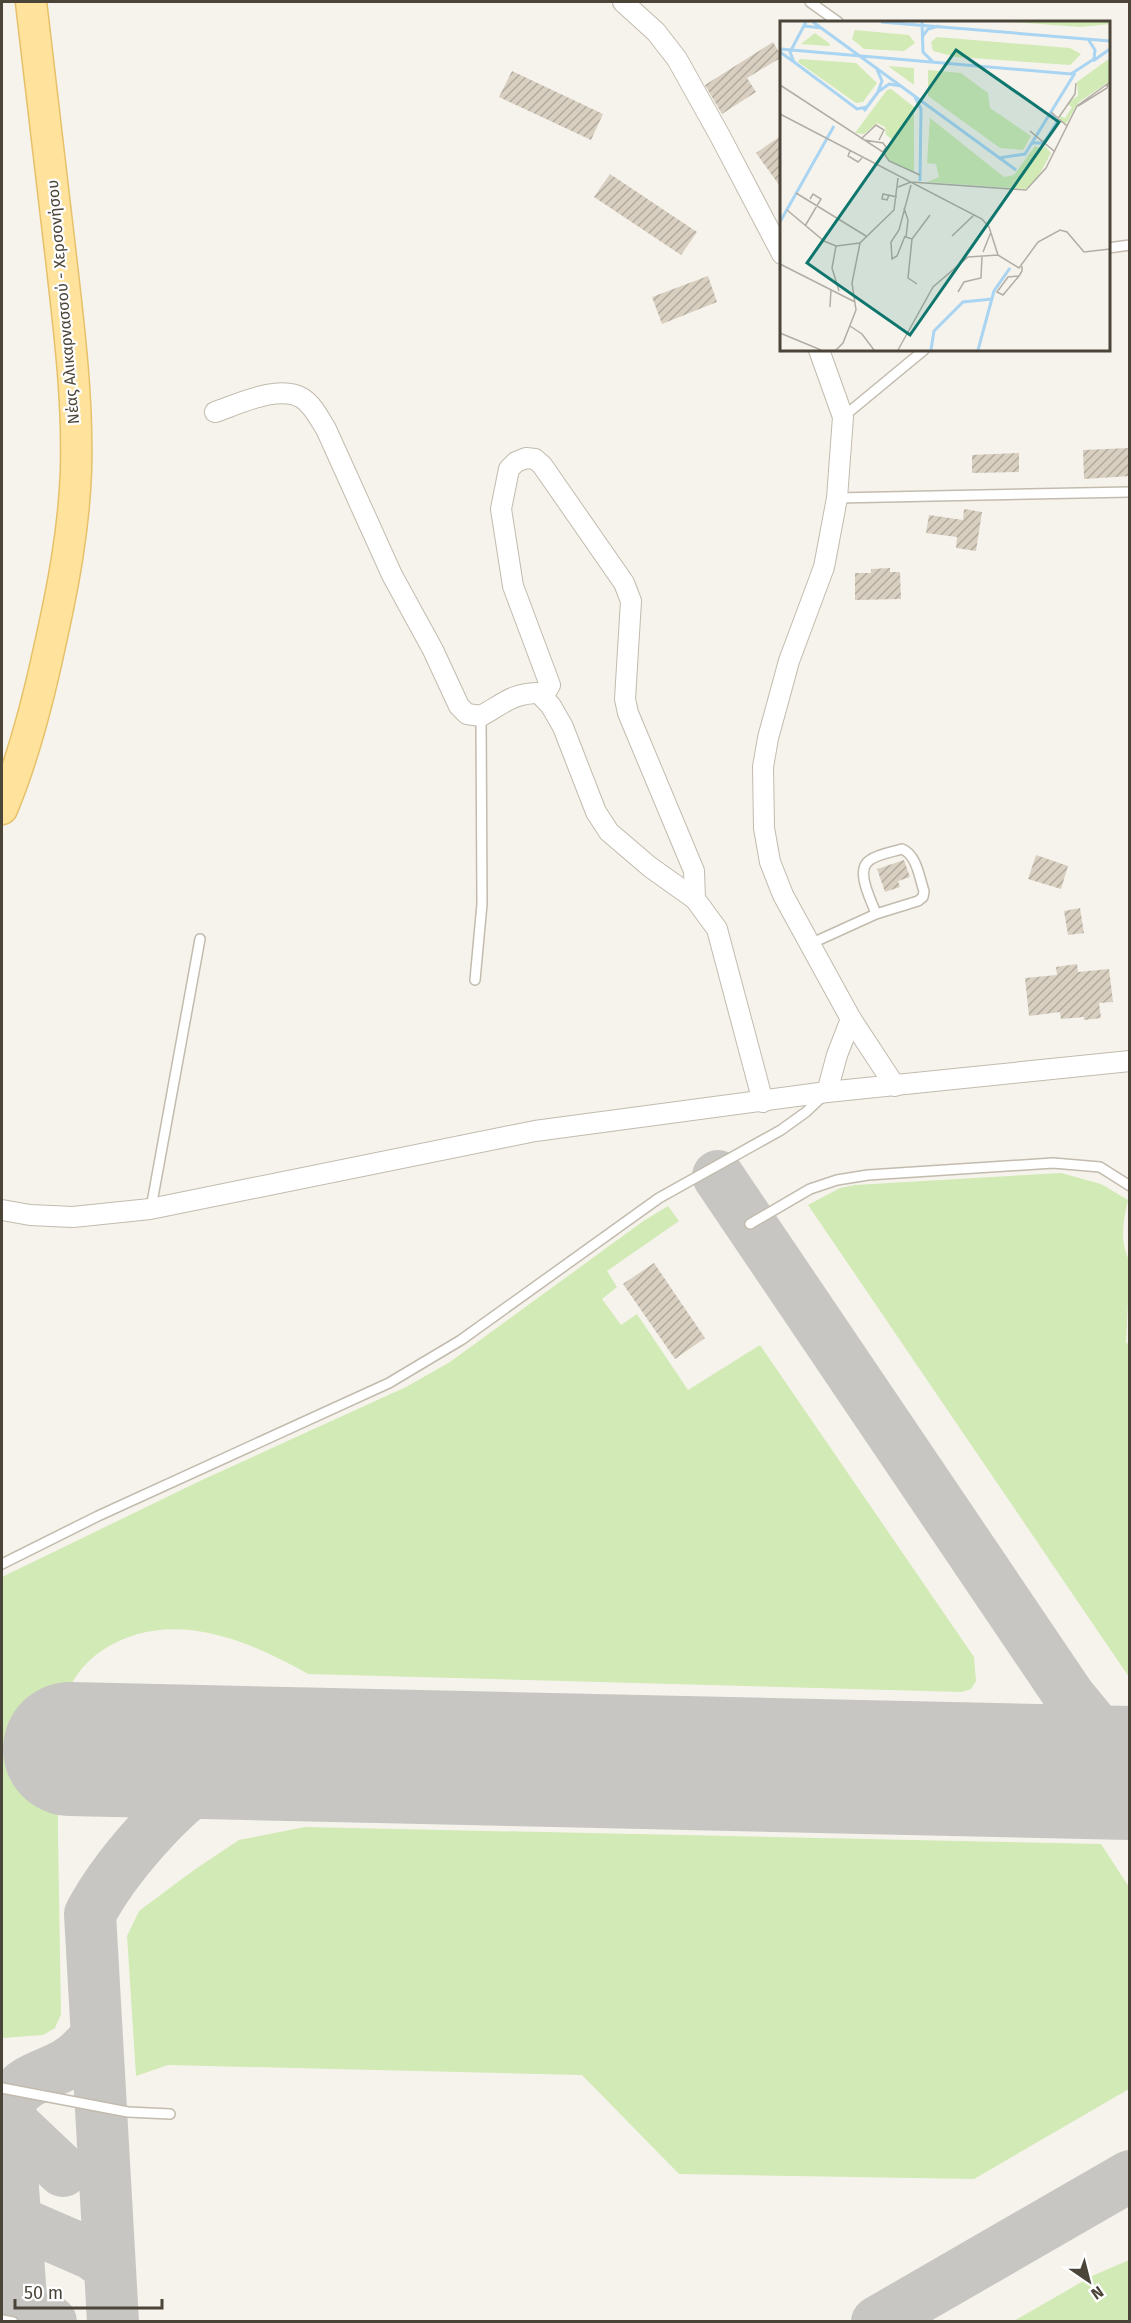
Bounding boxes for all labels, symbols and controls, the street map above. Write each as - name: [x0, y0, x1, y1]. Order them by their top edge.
- inset map: [780, 21, 1110, 351]
- street label: Νέας Αλικαρνασσού - Χερσονήσου: [43, 179, 83, 425]
- north arrow: [1059, 2251, 1119, 2311]
- scale bar: [15, 2272, 162, 2310]
- text: 50 m: [24, 2282, 63, 2304]
- text: N: [1088, 2282, 1107, 2304]

